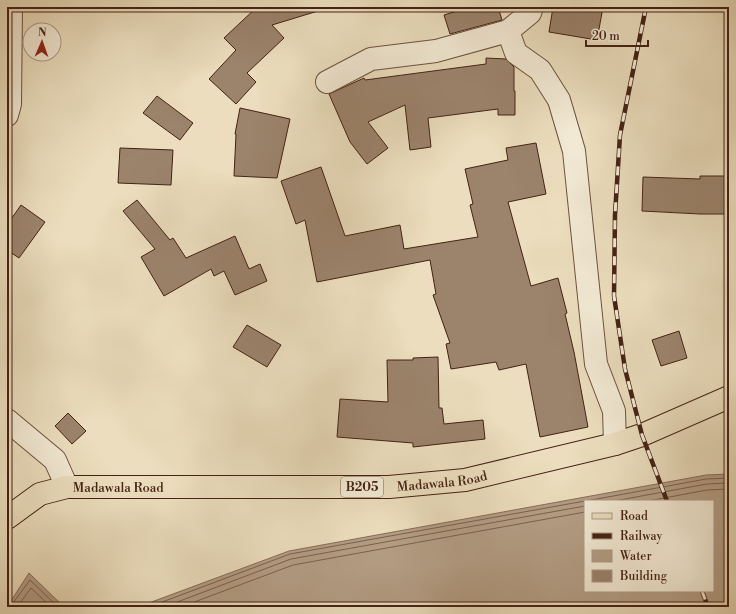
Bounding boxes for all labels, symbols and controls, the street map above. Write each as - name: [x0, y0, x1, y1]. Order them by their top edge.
- north arrow: [22, 22, 62, 62]
- scale bar: [586, 22, 648, 48]
- text: N: [38, 26, 47, 40]
- text: 20 m: [592, 29, 620, 44]
- street label: Madawala Road: [396, 468, 490, 495]
- road number: B205: [341, 477, 383, 497]
- street label: Madawala Road: [73, 480, 164, 496]
- legend: [584, 500, 714, 592]
- text: Road: [620, 509, 648, 524]
- text: Railway: [620, 529, 662, 544]
- text: Water: [619, 549, 652, 564]
- text: Building: [619, 569, 668, 584]

